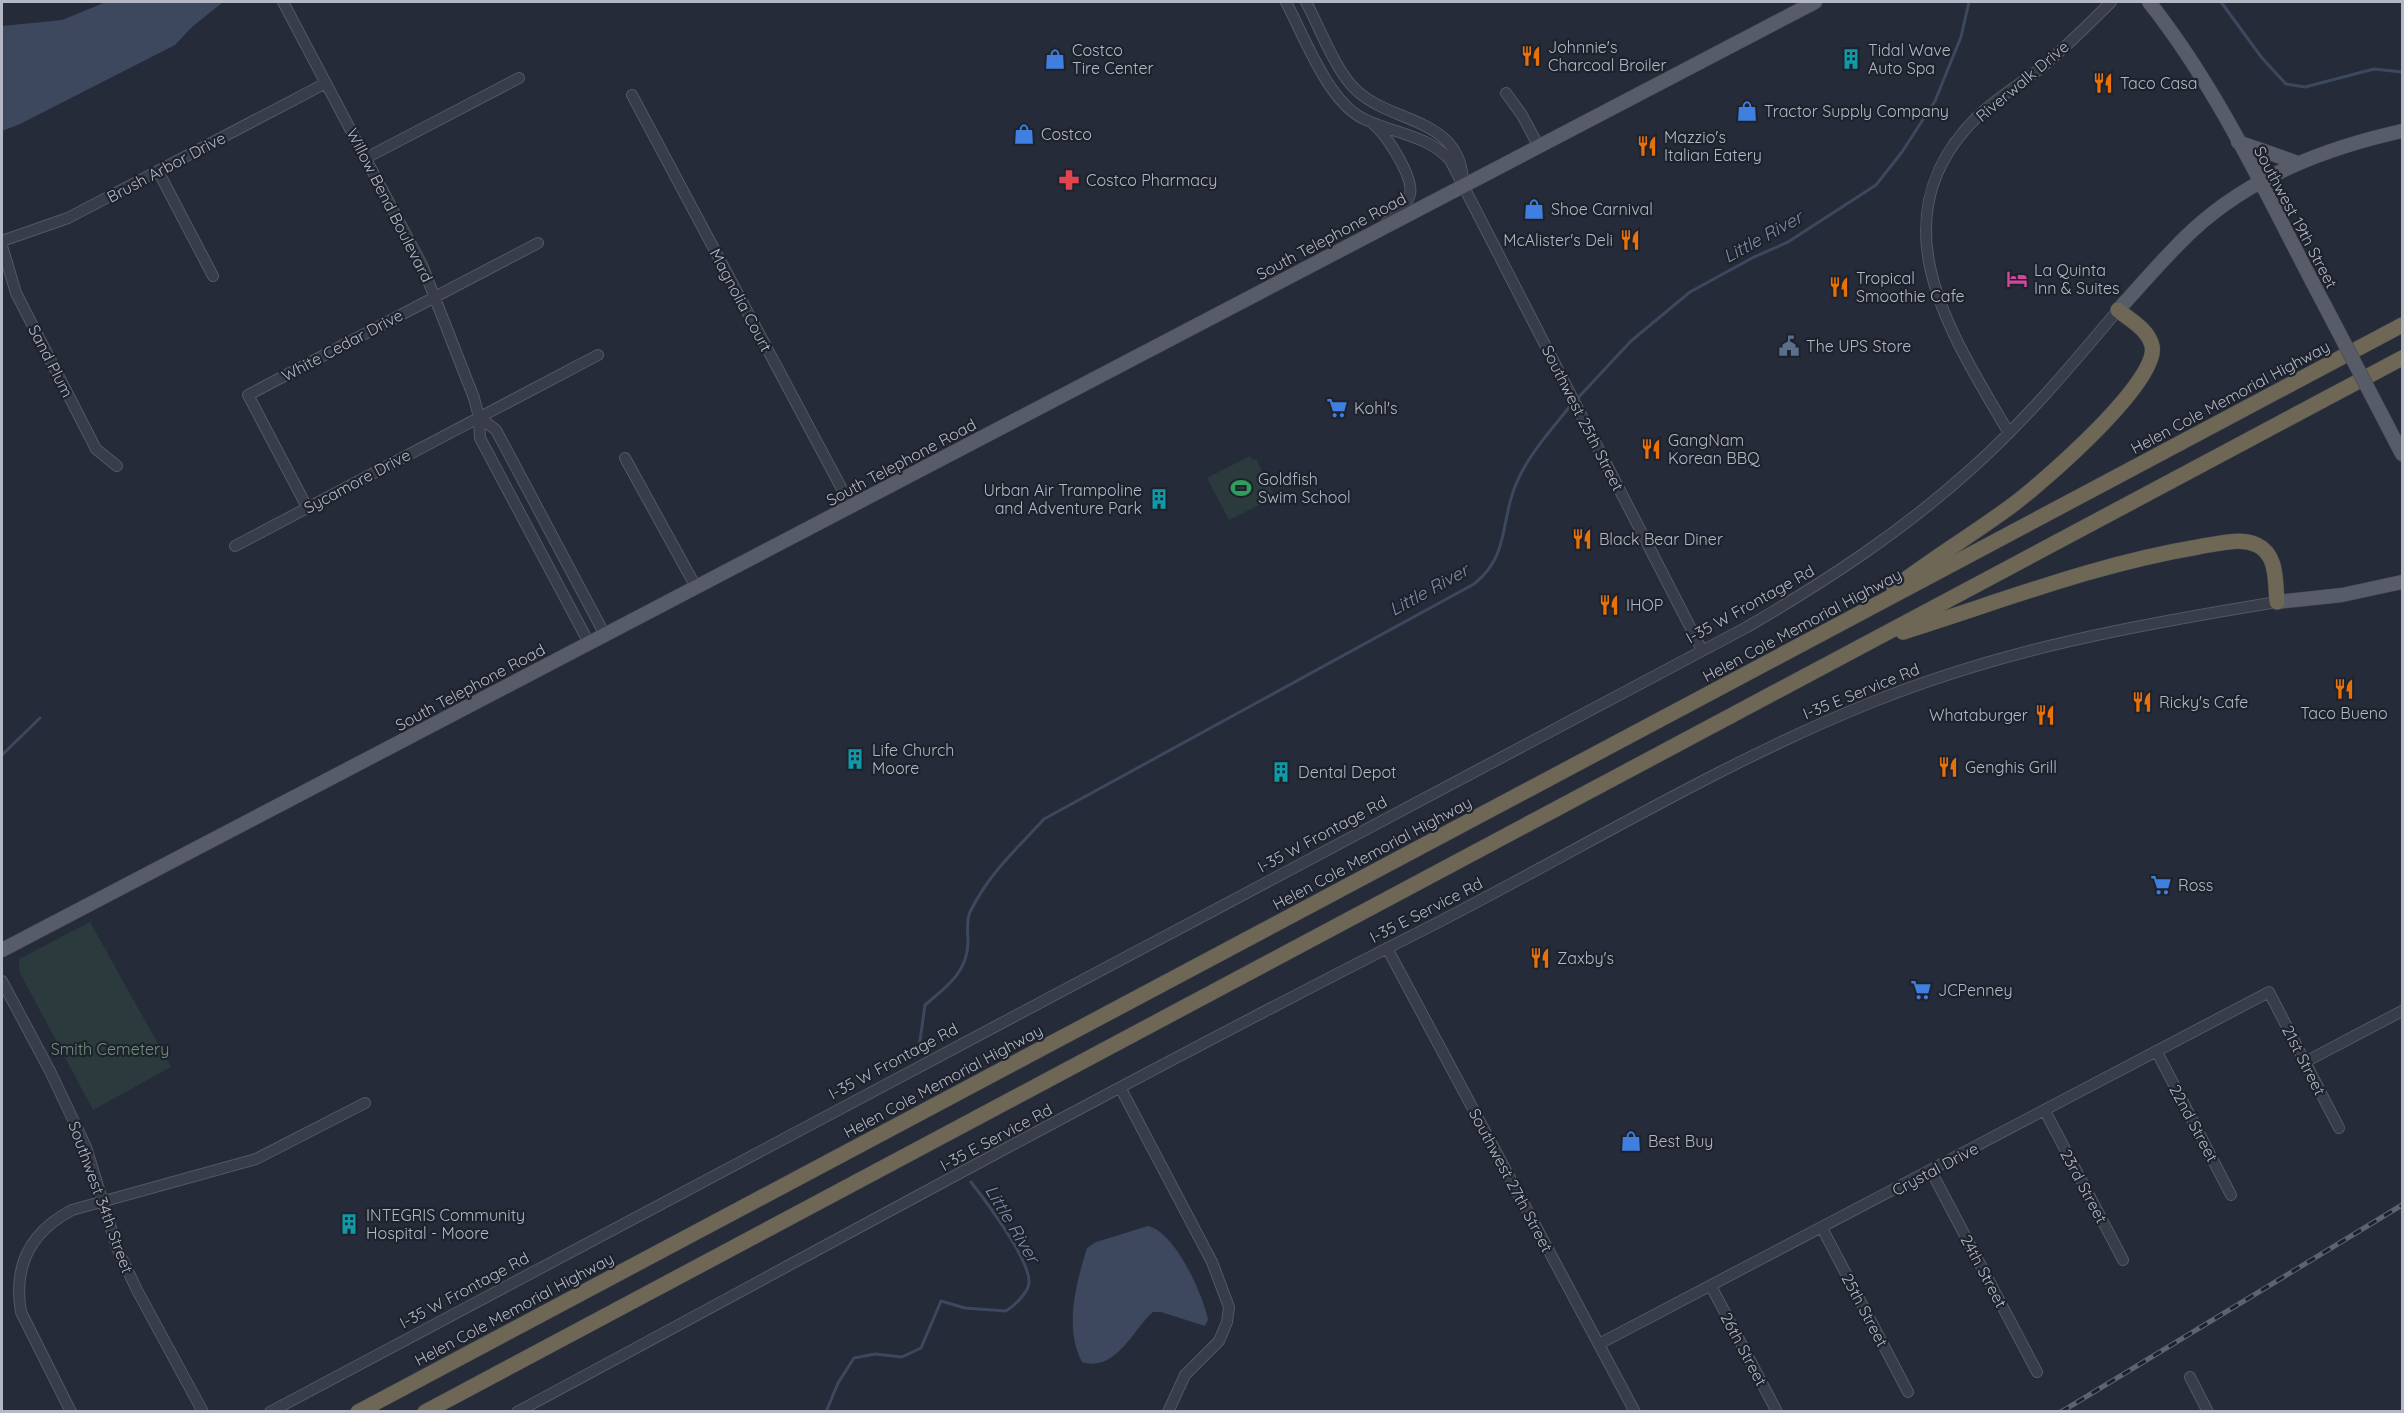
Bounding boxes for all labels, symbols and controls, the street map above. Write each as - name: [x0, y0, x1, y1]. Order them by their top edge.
- street label: Riverwalk Drive: [1971, 36, 2073, 126]
- place label: Johnnie's Charcoal Broiler: [1548, 37, 1667, 75]
- place label: Costco Tire Center: [1072, 40, 1154, 78]
- place label: Tidal Wave Auto Spa: [1868, 40, 1951, 78]
- restaurant icon: Johnnie's Charcoal Broiler: [1519, 44, 1543, 68]
- shop icon: Costco Tire Center: [1043, 47, 1067, 71]
- building icon: Tidal Wave Auto Spa: [1839, 47, 1863, 71]
- restaurant icon: Taco Casa: [2091, 71, 2115, 95]
- place label: Taco Casa: [2120, 73, 2198, 93]
- shop icon: Tractor Supply Company: [1735, 99, 1759, 123]
- place label: Tractor Supply Company: [1764, 101, 1949, 121]
- shop icon: Costco: [1012, 122, 1036, 146]
- place label: Costco: [1041, 124, 1092, 144]
- street label: Willow Bend Boulevard: [342, 125, 438, 285]
- street label: Brush Arbor Drive: [103, 127, 229, 207]
- place label: Mazzio's Italian Eatery: [1664, 127, 1762, 165]
- restaurant icon: Mazzio's Italian Eatery: [1635, 134, 1659, 158]
- street label: Southwest 19th Street: [2250, 143, 2342, 291]
- pharmacy icon: Costco Pharmacy: [1057, 168, 1081, 192]
- place label: Costco Pharmacy: [1086, 170, 1217, 190]
- street label: South Telephone Road: [1253, 188, 1409, 284]
- shop icon: Shoe Carnival: [1522, 197, 1546, 221]
- place label: Shoe Carnival: [1551, 199, 1653, 219]
- water label: Little River: [1719, 204, 1808, 268]
- restaurant icon: McAlister's Deli: [1618, 228, 1642, 252]
- place label: McAlister's Deli: [1503, 230, 1613, 250]
- street label: Magnolia Court: [705, 245, 777, 355]
- place label: La Quinta Inn & Suites: [2034, 260, 2120, 298]
- hotel icon: La Quinta Inn & Suites: [2005, 267, 2029, 291]
- place label: Tropical Smoothie Cafe: [1856, 268, 1965, 306]
- restaurant icon: Tropical Smoothie Cafe: [1827, 275, 1851, 299]
- street label: White Cedar Drive: [278, 305, 406, 385]
- street label: Sand Plum: [24, 321, 78, 401]
- public building icon: The UPS Store: [1777, 334, 1801, 358]
- place label: The UPS Store: [1806, 336, 1911, 356]
- street label: Helen Cole Memorial Highway: [2127, 336, 2333, 458]
- street label: Southwest 25th Street: [1538, 342, 1628, 494]
- supermarket icon: Kohl's: [1325, 396, 1349, 420]
- place label: Kohl's: [1354, 398, 1398, 418]
- street label: South Telephone Road: [823, 414, 979, 510]
- place label: GangNam Korean BBQ: [1668, 430, 1760, 468]
- restaurant icon: GangNam Korean BBQ: [1639, 437, 1663, 461]
- street label: Sycamore Drive: [300, 444, 414, 518]
- place label: Goldfish Swim School: [1258, 469, 1351, 507]
- sports icon: Goldfish Swim School: [1229, 476, 1253, 500]
- place label: Urban Air Trampoline and Adventure Park: [983, 480, 1142, 518]
- building icon: Urban Air Trampoline and Adventure Park: [1147, 487, 1171, 511]
- restaurant icon: Black Bear Diner: [1570, 527, 1594, 551]
- place label: Black Bear Diner: [1599, 529, 1723, 549]
- water label: Little River: [1385, 557, 1474, 621]
- street label: I-35 W Frontage Rd: [1682, 560, 1818, 648]
- street label: Helen Cole Memorial Highway: [1699, 564, 1905, 686]
- restaurant icon: IHOP: [1597, 593, 1621, 617]
- place label: IHOP: [1626, 595, 1663, 615]
- street label: South Telephone Road: [392, 639, 548, 735]
- street label: I-35 E Service Rd: [1800, 658, 1922, 724]
- restaurant icon: Taco Bueno: [2332, 677, 2356, 701]
- restaurant icon: Ricky's Cafe: [2130, 690, 2154, 714]
- place label: Ricky's Cafe: [2159, 692, 2248, 712]
- restaurant icon: Whataburger: [2033, 703, 2057, 727]
- place label: Taco Bueno: [2300, 703, 2388, 723]
- place label: Whataburger: [1929, 705, 2028, 725]
- place label: Life Church Moore: [872, 740, 954, 778]
- building icon: Life Church Moore: [843, 747, 867, 771]
- restaurant icon: Genghis Grill: [1936, 755, 1960, 779]
- place label: Genghis Grill: [1965, 757, 2057, 777]
- building icon: Dental Depot: [1269, 760, 1293, 784]
- place label: Dental Depot: [1298, 762, 1397, 782]
- street label: I-35 W Frontage Rd: [1254, 791, 1390, 877]
- street label: Helen Cole Memorial Highway: [1269, 792, 1475, 914]
- street label: I-35 E Service Rd: [1366, 873, 1486, 947]
- supermarket icon: Ross: [2149, 873, 2173, 897]
- place label: Ross: [2178, 875, 2213, 895]
- restaurant icon: Zaxby's: [1528, 946, 1552, 970]
- place label: Zaxby's: [1557, 948, 1614, 968]
- supermarket icon: JCPenney: [1909, 978, 1933, 1002]
- place label: JCPenney: [1938, 980, 2013, 1000]
- street label: I-35 W Frontage Rd: [825, 1018, 961, 1104]
- street label: Helen Cole Memorial Highway: [840, 1020, 1046, 1142]
- street label: 21st Street: [2278, 1022, 2330, 1098]
- park label: Smith Cemetery: [51, 1039, 169, 1059]
- street label: 22nd Street: [2165, 1081, 2223, 1165]
- street label: I-35 E Service Rd: [937, 1099, 1055, 1175]
- street label: Southwest 27th Street: [1465, 1105, 1557, 1255]
- street label: Southwest 34th Street: [64, 1118, 138, 1276]
- shop icon: Best Buy: [1619, 1129, 1643, 1153]
- place label: Best Buy: [1648, 1131, 1713, 1151]
- street label: Crystal Drive: [1888, 1138, 1982, 1200]
- street label: 23rd Street: [2056, 1146, 2112, 1226]
- water label: Little River: [980, 1180, 1046, 1269]
- place label: INTEGRIS Community Hospital - Moore: [366, 1205, 525, 1243]
- building icon: INTEGRIS Community Hospital - Moore: [337, 1212, 361, 1236]
- street label: 24th Street: [1956, 1231, 2012, 1311]
- street label: I-35 W Frontage Rd: [396, 1247, 532, 1333]
- street label: Helen Cole Memorial Highway: [411, 1248, 617, 1370]
- street label: 25th Street: [1837, 1270, 1893, 1350]
- street label: 26th Street: [1716, 1309, 1772, 1389]

